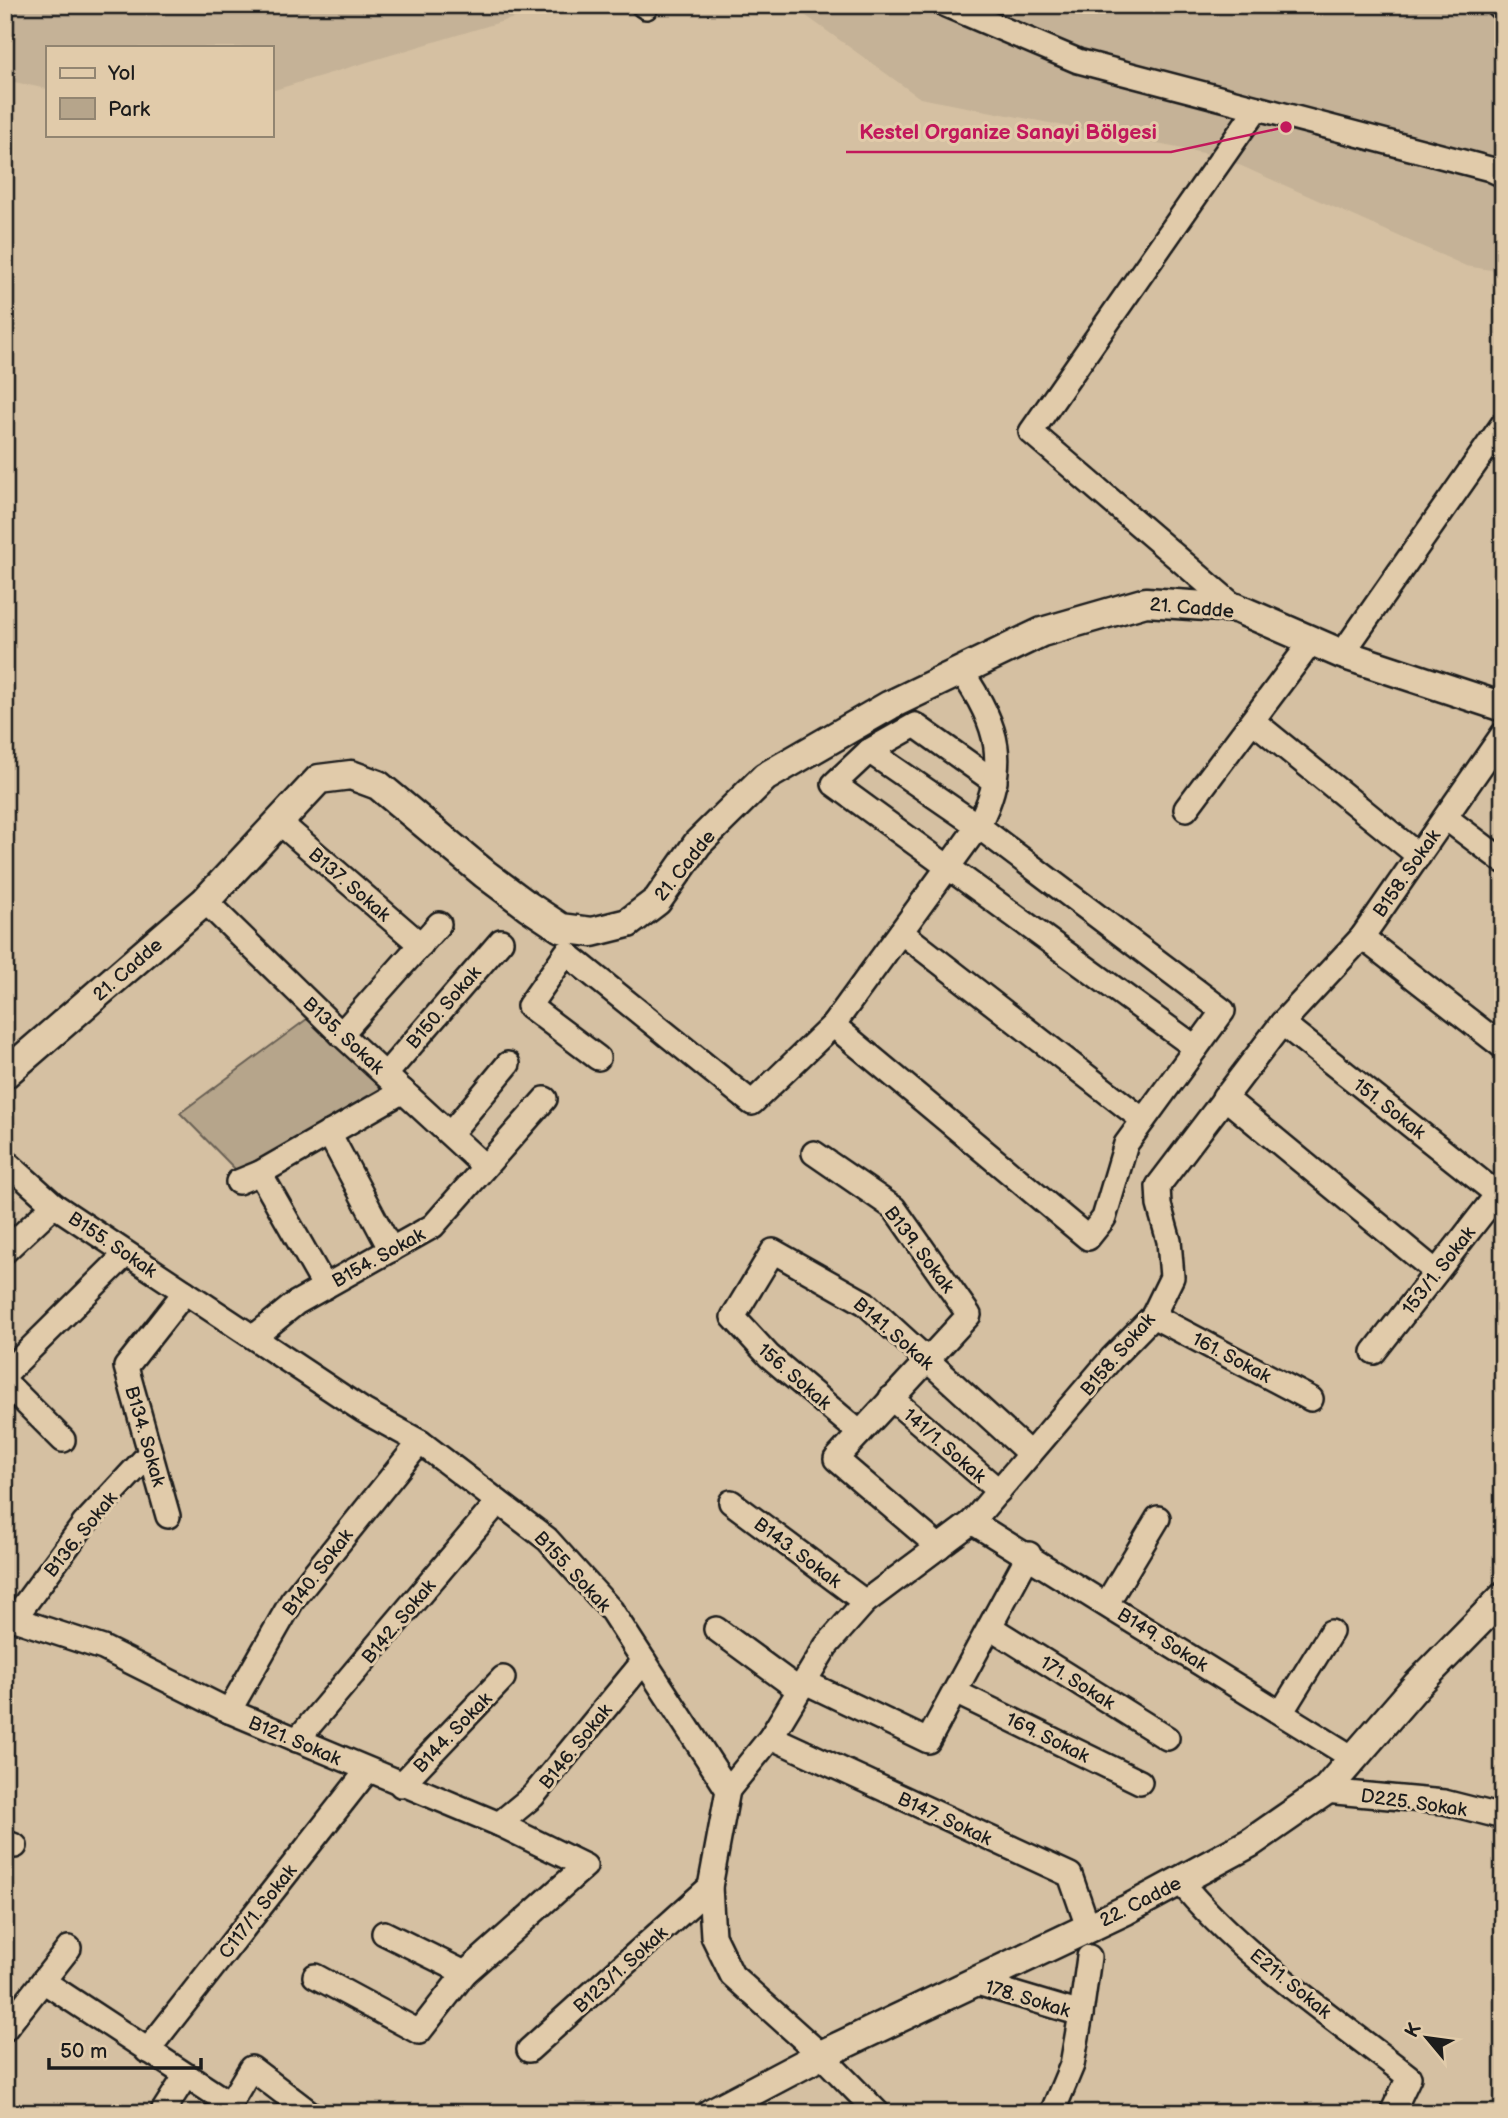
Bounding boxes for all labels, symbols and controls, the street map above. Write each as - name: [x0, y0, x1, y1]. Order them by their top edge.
- legend: [46, 46, 273, 136]
- text: Yol: [107, 61, 135, 86]
- text: Park: [108, 97, 151, 122]
- callout: Kestel Organize Sanayi Bölgesi: [846, 110, 1171, 152]
- text: Kestel Organize Sanayi Bölgesi: [859, 120, 1157, 145]
- street label: 21. Cadde: [1149, 593, 1235, 624]
- street label: B158. Sokak: [1369, 825, 1446, 922]
- street label: 21. Cadde: [650, 826, 721, 906]
- street label: B137. Sokak: [303, 843, 395, 927]
- street label: 21. Cadde: [89, 934, 167, 1007]
- street label: B150. Sokak: [402, 961, 487, 1054]
- street label: B135. Sokak: [298, 993, 389, 1080]
- street label: 151. Sokak: [1348, 1074, 1430, 1145]
- street label: B139. Sokak: [879, 1202, 959, 1298]
- street label: B155. Sokak: [63, 1207, 161, 1284]
- street label: 153/1. Sokak: [1398, 1222, 1481, 1320]
- street label: B154. Sokak: [328, 1223, 430, 1293]
- street label: B141. Sokak: [848, 1293, 938, 1376]
- street label: B158. Sokak: [1076, 1308, 1161, 1401]
- street label: 161. Sokak: [1188, 1328, 1275, 1389]
- street label: 156. Sokak: [753, 1339, 836, 1416]
- street label: B134. Sokak: [119, 1384, 170, 1490]
- street label: 141/1. Sokak: [898, 1404, 991, 1489]
- street label: B136. Sokak: [40, 1487, 123, 1582]
- street label: B143. Sokak: [749, 1513, 846, 1594]
- street label: B140. Sokak: [278, 1524, 359, 1621]
- street label: B155. Sokak: [529, 1527, 616, 1618]
- street label: B142. Sokak: [357, 1575, 441, 1669]
- street label: B149. Sokak: [1113, 1603, 1212, 1678]
- street label: 171. Sokak: [1036, 1651, 1119, 1716]
- street label: B144. Sokak: [409, 1687, 498, 1778]
- street label: B146. Sokak: [535, 1699, 618, 1794]
- street label: 169. Sokak: [1002, 1708, 1093, 1769]
- street label: B121. Sokak: [245, 1712, 345, 1771]
- street label: D225. Sokak: [1359, 1785, 1469, 1822]
- street label: B147. Sokak: [894, 1788, 996, 1851]
- street label: C117/1. Sokak: [214, 1860, 303, 1964]
- street label: 22. Cadde: [1096, 1872, 1185, 1933]
- street label: B123/1. Sokak: [569, 1921, 673, 2018]
- street label: E211. Sokak: [1245, 1944, 1336, 2024]
- street label: 178. Sokak: [982, 1976, 1073, 2023]
- north arrow: [1392, 2002, 1462, 2072]
- text: K: [1400, 2019, 1427, 2042]
- scale bar: [49, 2027, 201, 2071]
- text: 50 m: [60, 2039, 107, 2064]

